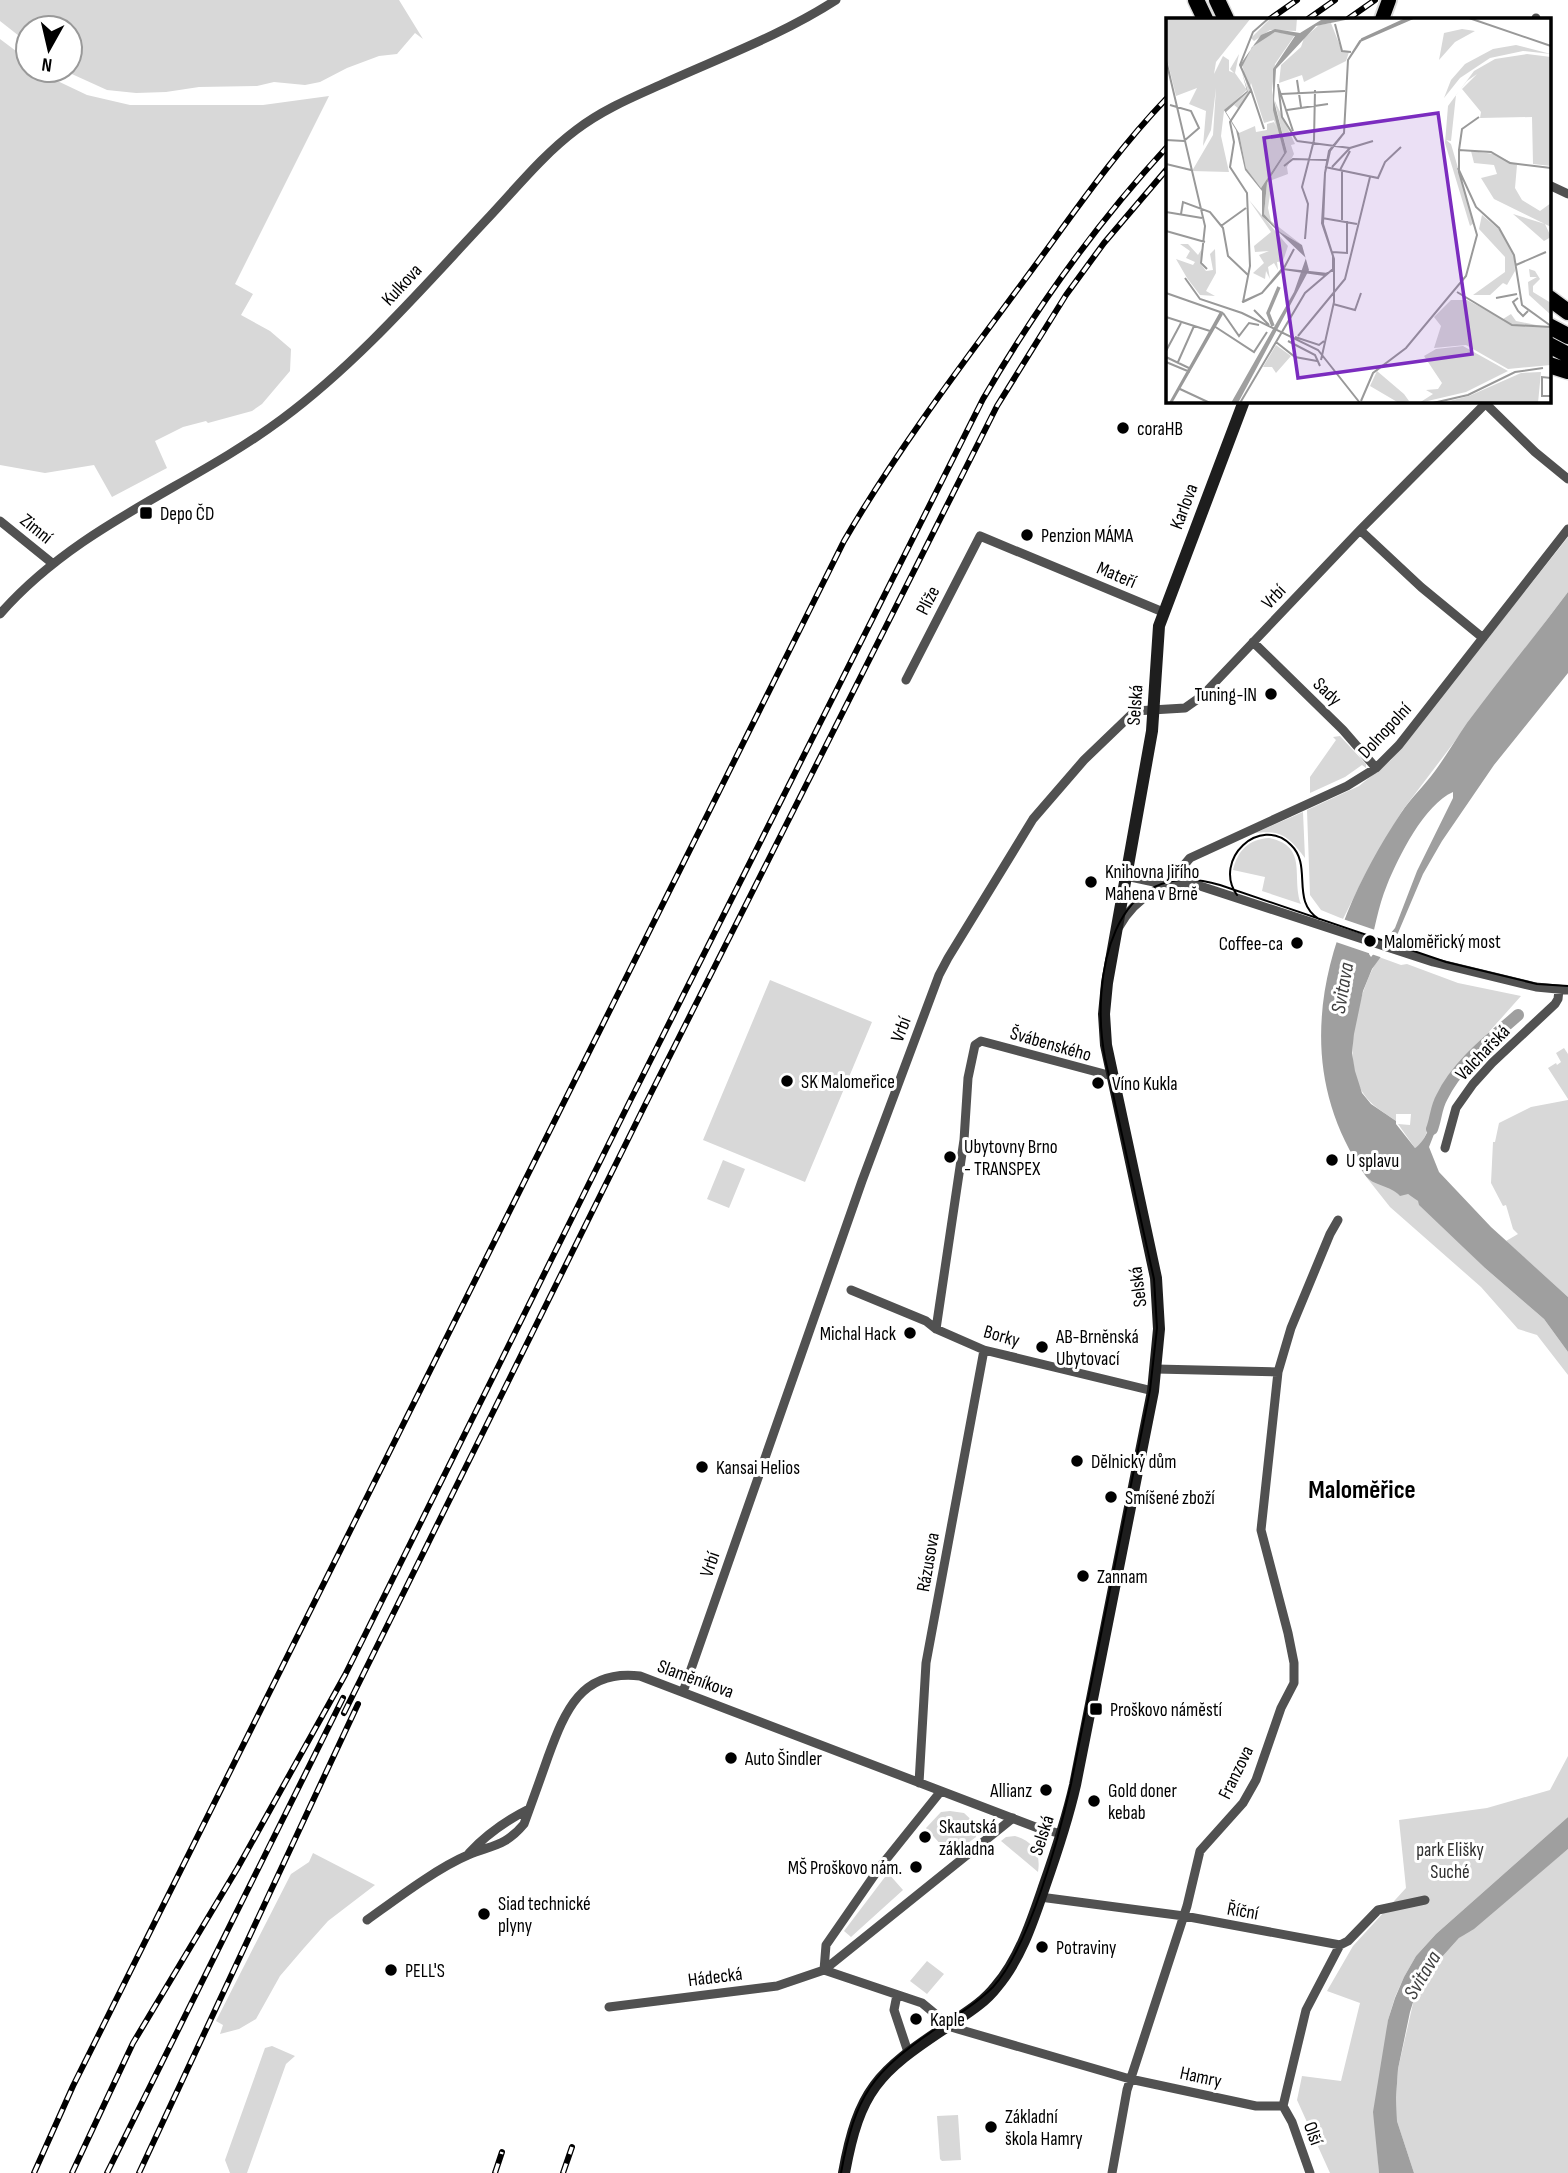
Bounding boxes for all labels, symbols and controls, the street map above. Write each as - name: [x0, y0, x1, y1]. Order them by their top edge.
- north arrow: [14, 14, 84, 84]
- inset map: [1166, 18, 1550, 402]
- text: N: [40, 52, 53, 76]
- street label: Kulkova: [377, 259, 427, 311]
- place label: coraHB: [1137, 418, 1183, 441]
- marker: coraHB: [1115, 420, 1131, 436]
- street label: Karlova: [1165, 481, 1204, 533]
- place label: Depo ČD: [160, 503, 214, 526]
- marker: Depo ČD: [138, 505, 154, 521]
- street label: Zimní: [15, 509, 57, 549]
- place label: Penzion MÁMA: [1041, 525, 1134, 548]
- marker: Penzion MÁMA: [1019, 527, 1035, 543]
- street label: Mateří: [1093, 557, 1140, 594]
- street label: Vrbí: [1257, 580, 1291, 614]
- street label: Plíže: [911, 582, 945, 619]
- street label: Sady: [1308, 673, 1346, 711]
- street label: Selská: [1123, 684, 1148, 726]
- place label: Tuning-IN: [1194, 684, 1257, 707]
- marker: Tuning-IN: [1263, 686, 1279, 702]
- street label: Dolnopolní: [1354, 698, 1417, 764]
- place label: Knihovna Jiřího Mahena v Brně: [1105, 861, 1199, 906]
- marker: Knihovna Jiřího Mahena v Brně: [1083, 874, 1099, 890]
- place label: Maloměřický most: [1384, 931, 1501, 954]
- place label: Coffee-ca: [1219, 933, 1283, 956]
- marker: Maloměřický most: [1362, 933, 1378, 949]
- marker: Coffee-ca: [1289, 935, 1305, 951]
- water label: Svitava: [1326, 960, 1359, 1016]
- street label: Vrbí: [886, 1013, 917, 1045]
- street label: Valchařská: [1451, 1020, 1515, 1086]
- street label: Švábenského: [1007, 1022, 1094, 1067]
- place label: SK Malomeřice: [801, 1071, 895, 1094]
- marker: SK Malomeřice: [779, 1073, 795, 1089]
- place label: Víno Kukla: [1112, 1073, 1178, 1096]
- marker: Víno Kukla: [1090, 1075, 1106, 1091]
- place label: Ubytovny Brno - TRANSPEX: [964, 1136, 1058, 1181]
- marker: Ubytovny Brno - TRANSPEX: [942, 1149, 958, 1165]
- place label: U splavu: [1346, 1150, 1399, 1173]
- marker: U splavu: [1324, 1152, 1340, 1168]
- street label: Selská: [1125, 1265, 1152, 1308]
- street label: Borky: [981, 1320, 1023, 1353]
- place label: Michal Hack: [820, 1323, 897, 1346]
- marker: Michal Hack: [902, 1325, 918, 1341]
- place label: AB-Brněnská Ubytovací: [1055, 1326, 1139, 1371]
- marker: AB-Brněnská Ubytovací: [1034, 1339, 1050, 1355]
- place label: Dělnický dům: [1091, 1451, 1176, 1474]
- marker: Dělnický dům: [1069, 1453, 1085, 1469]
- place label: Kansai Helios: [716, 1457, 800, 1480]
- marker: Kansai Helios: [694, 1459, 710, 1475]
- district label: Maloměřice: [1308, 1475, 1416, 1506]
- place label: Smíšené zboží: [1125, 1487, 1215, 1510]
- marker: Smíšené zboží: [1103, 1489, 1119, 1505]
- street label: Rázusova: [912, 1531, 945, 1594]
- street label: Vrbí: [695, 1548, 726, 1580]
- place label: Zannam: [1097, 1566, 1148, 1589]
- marker: Zannam: [1075, 1568, 1091, 1584]
- street label: Slaměníkova: [654, 1655, 737, 1704]
- place label: Proškovo náměstí: [1110, 1699, 1223, 1722]
- marker: Proškovo náměstí: [1088, 1701, 1104, 1717]
- street label: Franzova: [1214, 1742, 1259, 1803]
- place label: Auto Šindler: [744, 1748, 823, 1771]
- marker: Auto Šindler: [723, 1750, 739, 1766]
- place label: Allianz: [989, 1780, 1032, 1803]
- place label: Gold doner kebab: [1108, 1780, 1177, 1825]
- marker: Allianz: [1038, 1782, 1054, 1798]
- marker: Gold doner kebab: [1086, 1793, 1102, 1809]
- street label: Selská: [1025, 1813, 1060, 1858]
- place label: Skautská základna: [939, 1816, 997, 1861]
- marker: Skautská základna: [917, 1829, 933, 1845]
- park label: park Elišky Suché: [1416, 1839, 1484, 1884]
- place label: MŠ Proškovo nám.: [788, 1857, 902, 1880]
- marker: MŠ Proškovo nám.: [908, 1859, 924, 1875]
- place label: Siad technické plyny: [498, 1893, 591, 1938]
- street label: Říční: [1225, 1897, 1261, 1926]
- marker: Siad technické plyny: [476, 1906, 492, 1922]
- place label: Potraviny: [1056, 1937, 1117, 1960]
- marker: Potraviny: [1034, 1939, 1050, 1955]
- water label: Svitava: [1398, 1946, 1447, 2004]
- place label: PELL'S: [405, 1960, 445, 1983]
- marker: PELL'S: [383, 1962, 399, 1978]
- street label: Hádecká: [687, 1963, 744, 1992]
- place label: Kaple: [930, 2009, 965, 2032]
- marker: Kaple: [908, 2011, 924, 2027]
- street label: Hamry: [1178, 2062, 1224, 2093]
- place label: Základní škola Hamry: [1005, 2106, 1083, 2151]
- marker: Základní škola Hamry: [983, 2119, 999, 2135]
- street label: Olší: [1298, 2119, 1328, 2149]

